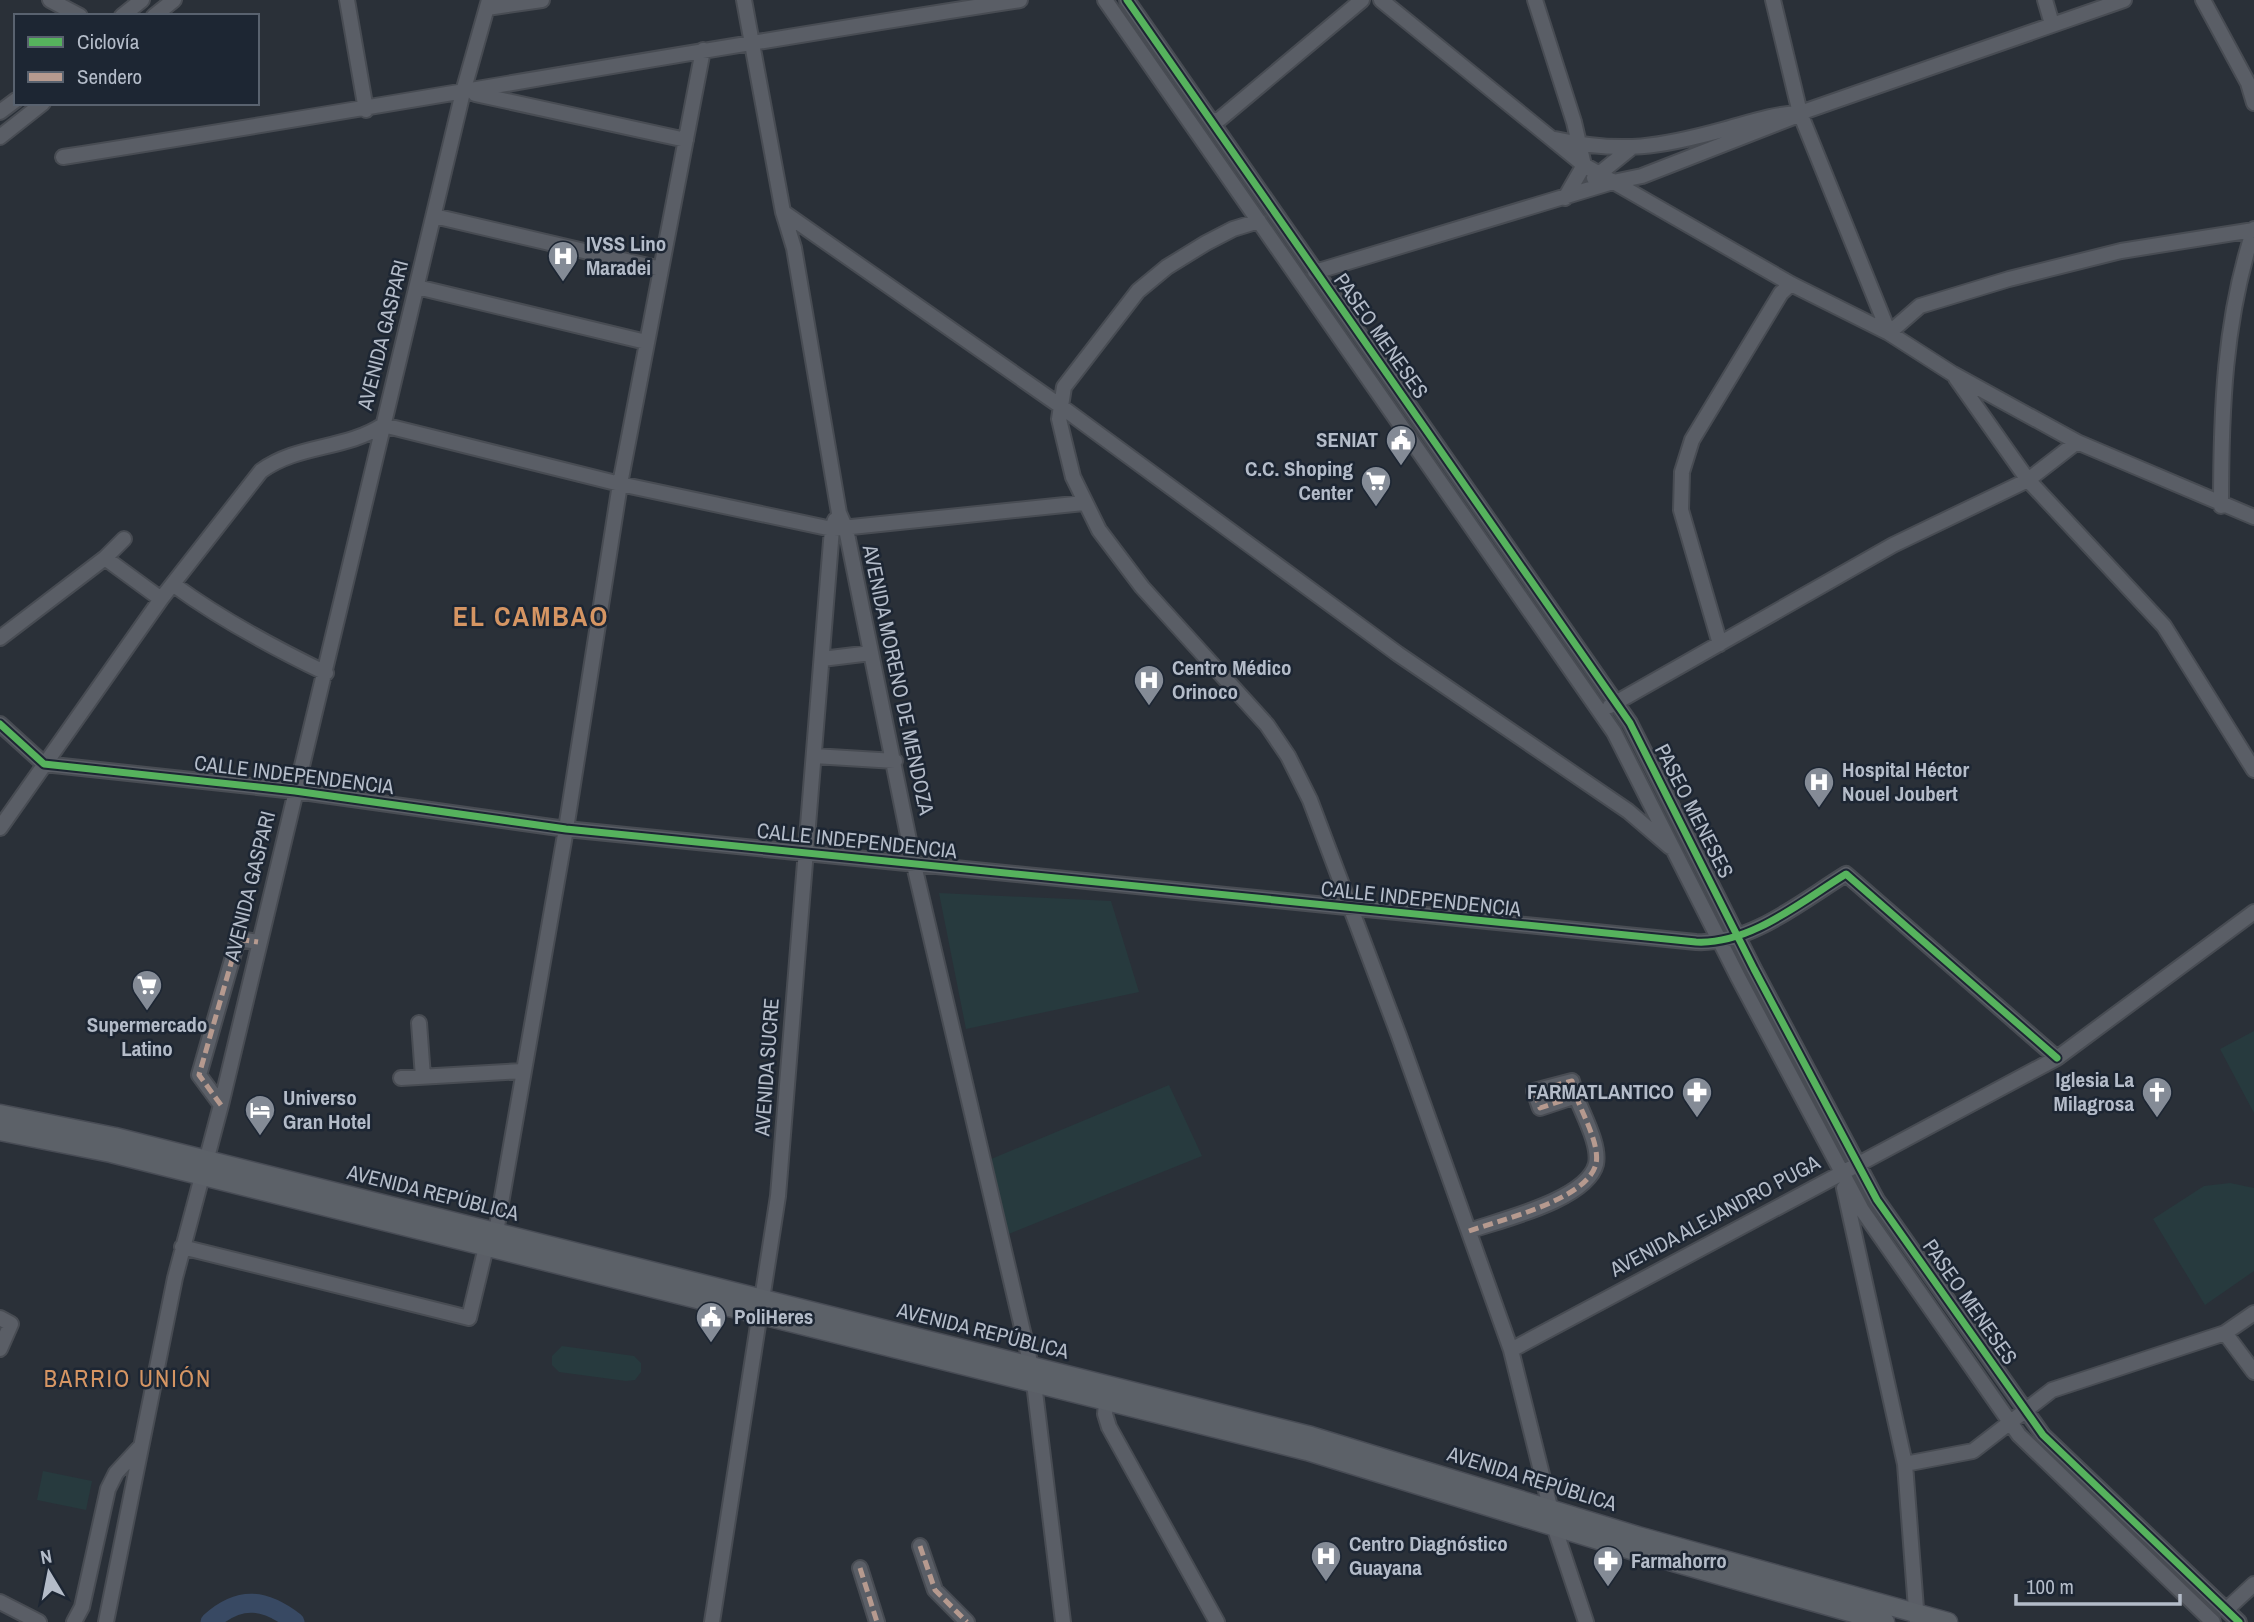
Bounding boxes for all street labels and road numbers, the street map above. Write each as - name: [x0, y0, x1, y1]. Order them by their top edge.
- street label: AVENIDA GASPARI: [350, 257, 415, 414]
- street label: PASEO MENESES: [1327, 267, 1435, 404]
- street label: AVENIDA MORENO DE MENDOZA: [855, 541, 941, 818]
- street label: PASEO MENESES: [1648, 739, 1741, 883]
- street label: CALLE INDEPENDENCIA: [193, 748, 396, 801]
- street label: AVENIDA GASPARI: [217, 808, 282, 965]
- street label: CALLE INDEPENDENCIA: [756, 816, 959, 865]
- street label: CALLE INDEPENDENCIA: [1320, 874, 1523, 923]
- street label: AVENIDA SUCRE: [747, 997, 786, 1138]
- street label: AVENIDA ALEJANDRO PUGA: [1604, 1148, 1825, 1284]
- street label: AVENIDA REPÚBLICA: [343, 1157, 522, 1228]
- street label: PASEO MENESES: [1916, 1233, 2024, 1370]
- street label: AVENIDA REPÚBLICA: [893, 1295, 1072, 1366]
- street label: AVENIDA REPÚBLICA: [1443, 1439, 1621, 1518]

